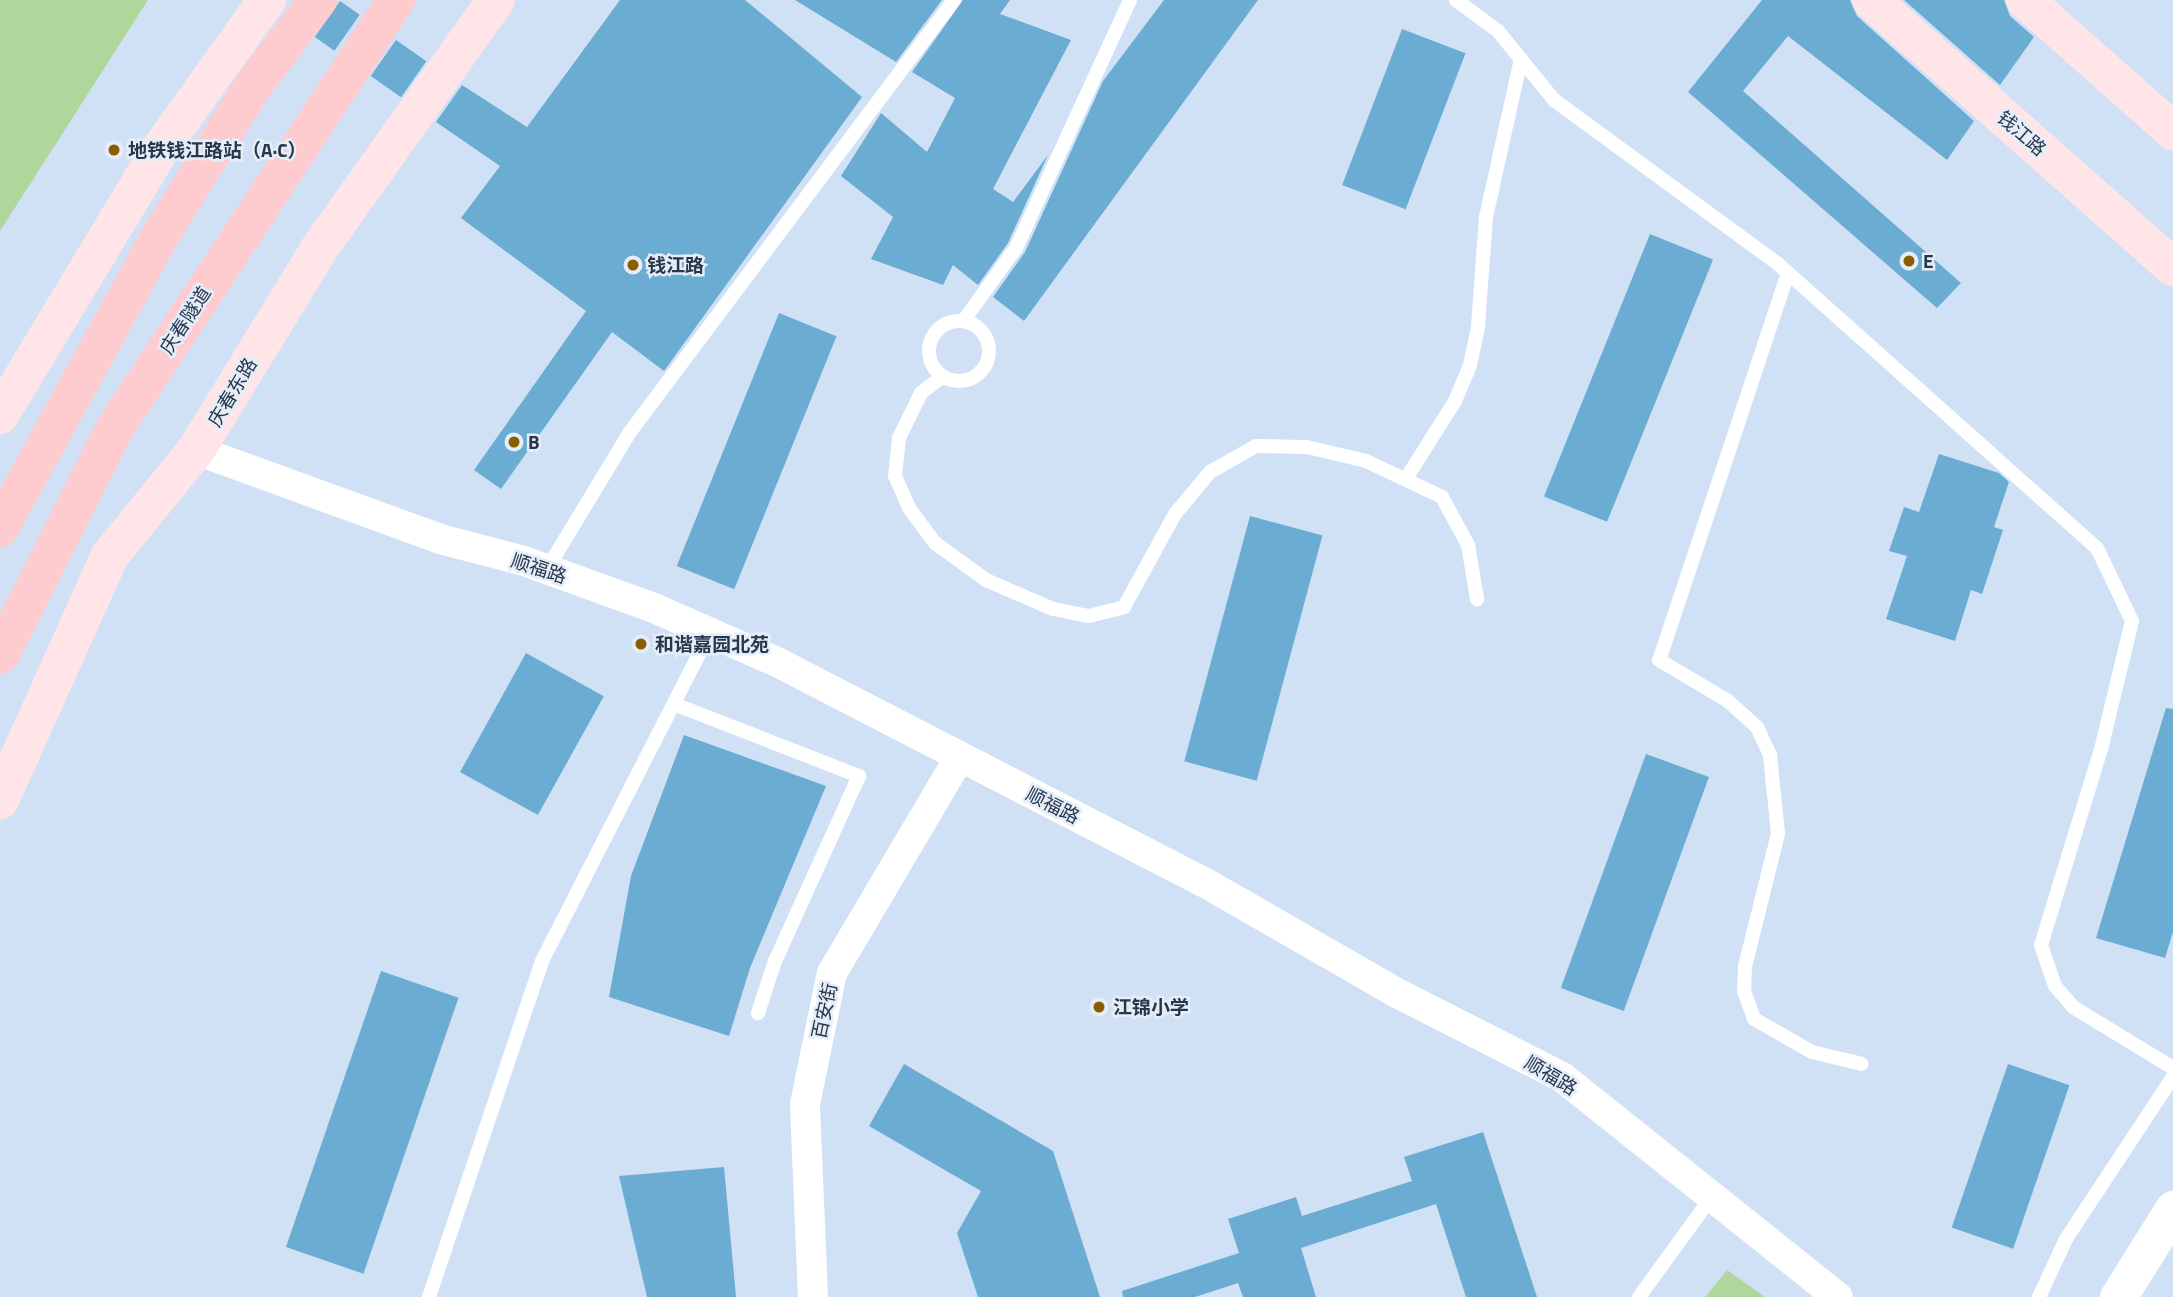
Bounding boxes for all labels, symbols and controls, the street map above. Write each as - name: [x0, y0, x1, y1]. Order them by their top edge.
- street label: 钱江路: [1993, 106, 2051, 160]
- place label: 地铁钱江路站（A·C）: [128, 139, 307, 161]
- marker: 地铁钱江路站（A·C）: [106, 142, 122, 158]
- place label: E: [1923, 250, 1934, 272]
- marker: E: [1901, 253, 1917, 269]
- place label: 钱江路: [647, 254, 704, 276]
- marker: 钱江路: [625, 257, 641, 273]
- street label: 庆春隧道: [155, 282, 215, 358]
- street label: 庆春东路: [203, 354, 261, 430]
- place label: B: [528, 431, 540, 453]
- marker: B: [506, 434, 522, 450]
- street label: 顺福路: [508, 548, 570, 588]
- place label: 和谐嘉园北苑: [655, 633, 769, 655]
- marker: 和谐嘉园北苑: [633, 636, 649, 652]
- street label: 顺福路: [1022, 782, 1084, 828]
- street label: 百安街: [807, 981, 841, 1041]
- place label: 江锦小学: [1113, 996, 1189, 1018]
- marker: 江锦小学: [1091, 999, 1107, 1015]
- street label: 顺福路: [1521, 1051, 1581, 1099]

